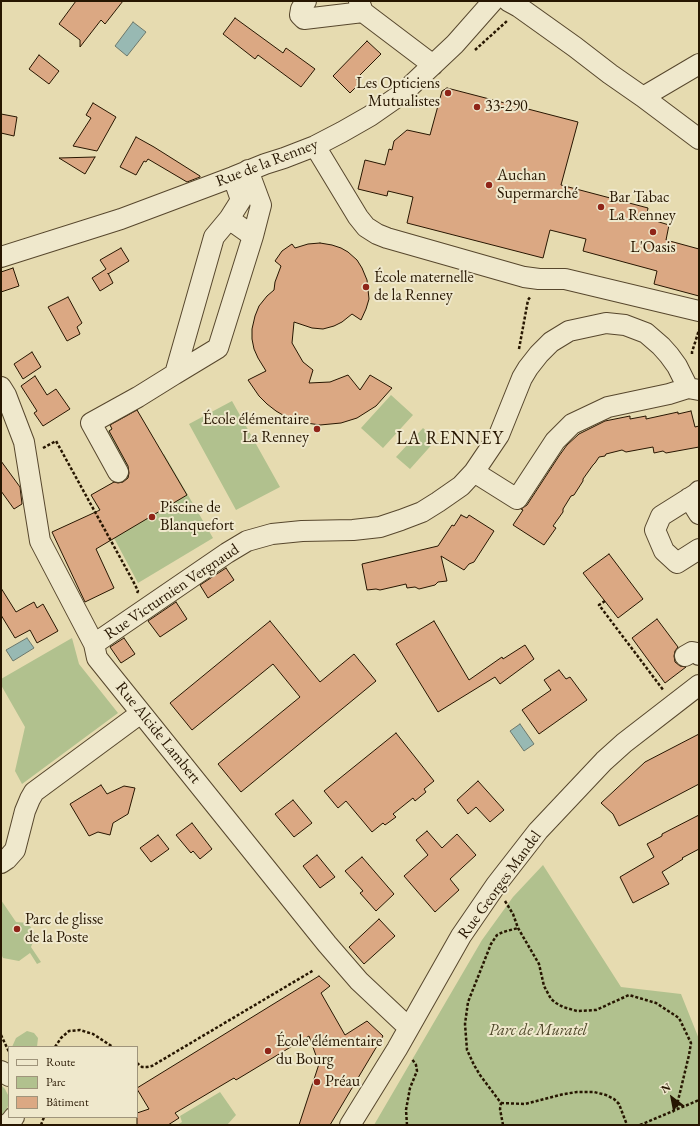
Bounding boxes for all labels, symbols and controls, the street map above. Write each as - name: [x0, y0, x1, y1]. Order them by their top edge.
- place label: Les Opticiens Mutualistes: [356, 74, 440, 112]
- marker: Les Opticiens Mutualistes: [443, 88, 453, 98]
- place label: 33-290: [485, 97, 528, 117]
- marker: 33-290: [472, 102, 482, 112]
- street label: Rue de la Renney: [213, 135, 321, 191]
- place label: Auchan Supermarché: [497, 166, 578, 204]
- marker: Auchan Supermarché: [484, 180, 494, 190]
- place label: Bar Tabac La Renney: [609, 188, 676, 226]
- marker: Bar Tabac La Renney: [596, 202, 606, 212]
- marker: L'Oasis: [648, 227, 658, 237]
- place label: L'Oasis: [630, 238, 676, 258]
- place label: École maternelle de la Renney: [374, 268, 474, 306]
- marker: École maternelle de la Renney: [361, 282, 371, 292]
- place label: École élémentaire La Renney: [203, 410, 309, 448]
- marker: École élémentaire La Renney: [312, 424, 322, 434]
- district label: LA RENNEY: [396, 428, 504, 450]
- place label: Piscine de Blanquefort: [160, 498, 234, 536]
- marker: Piscine de Blanquefort: [147, 512, 157, 522]
- street label: Rue Victurnien Vergnaud: [101, 540, 243, 644]
- street label: Rue Alcide Lambert: [111, 678, 205, 788]
- street label: Rue Georges Mandel: [454, 827, 546, 943]
- place label: Parc de glisse de la Poste: [25, 910, 103, 948]
- marker: Parc de glisse de la Poste: [12, 924, 22, 934]
- park label: Parc de Muratel: [489, 1021, 587, 1041]
- place label: École élémentaire du Bourg: [276, 1032, 382, 1070]
- legend: [8, 1046, 138, 1118]
- marker: École élémentaire du Bourg: [263, 1046, 273, 1056]
- text: Route: [46, 1054, 75, 1070]
- place label: Préau: [325, 1072, 360, 1092]
- text: Parc: [46, 1074, 66, 1090]
- marker: Préau: [312, 1077, 322, 1087]
- north arrow: [652, 1078, 692, 1118]
- text: N: [658, 1080, 673, 1096]
- text: Bâtiment: [46, 1094, 89, 1110]

